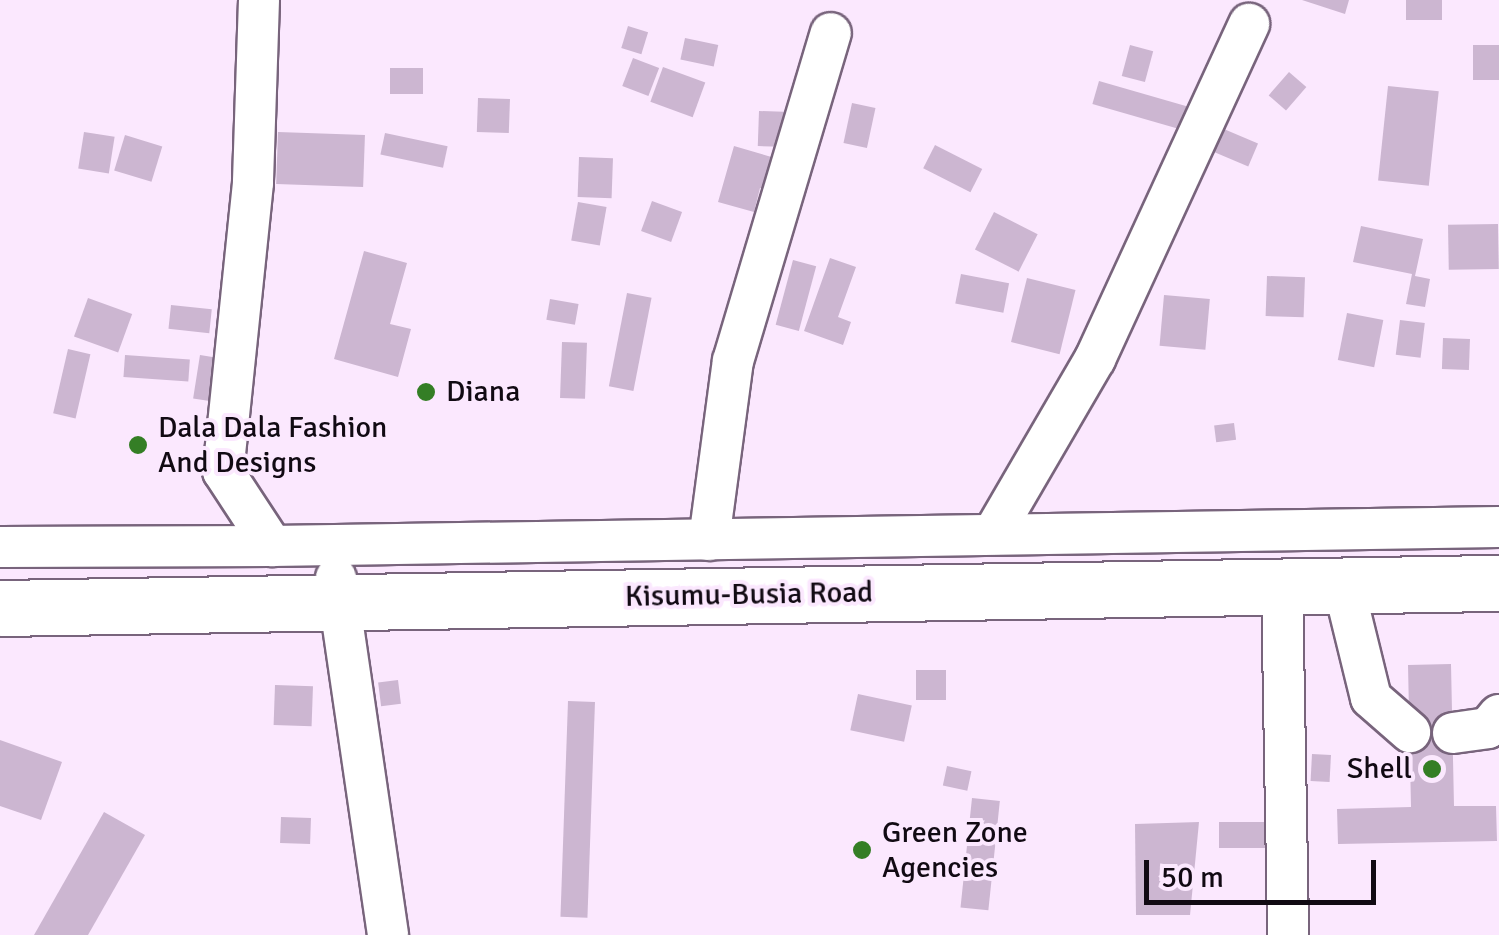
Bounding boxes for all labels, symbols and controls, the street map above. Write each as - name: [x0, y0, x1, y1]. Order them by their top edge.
- place label: Diana: [446, 374, 520, 410]
- marker: Diana: [415, 381, 437, 403]
- place label: Dala Dala Fashion And Designs: [158, 410, 387, 480]
- marker: Dala Dala Fashion And Designs: [127, 434, 149, 456]
- street label: Kisumu-Busia Road: [625, 575, 873, 615]
- place label: Shell: [1347, 751, 1412, 787]
- marker: Shell: [1421, 758, 1443, 780]
- place label: Green Zone Agencies: [882, 815, 1028, 886]
- marker: Green Zone Agencies: [851, 839, 873, 861]
- scale bar: [1149, 840, 1382, 902]
- text: 50 m: [1161, 859, 1224, 896]

